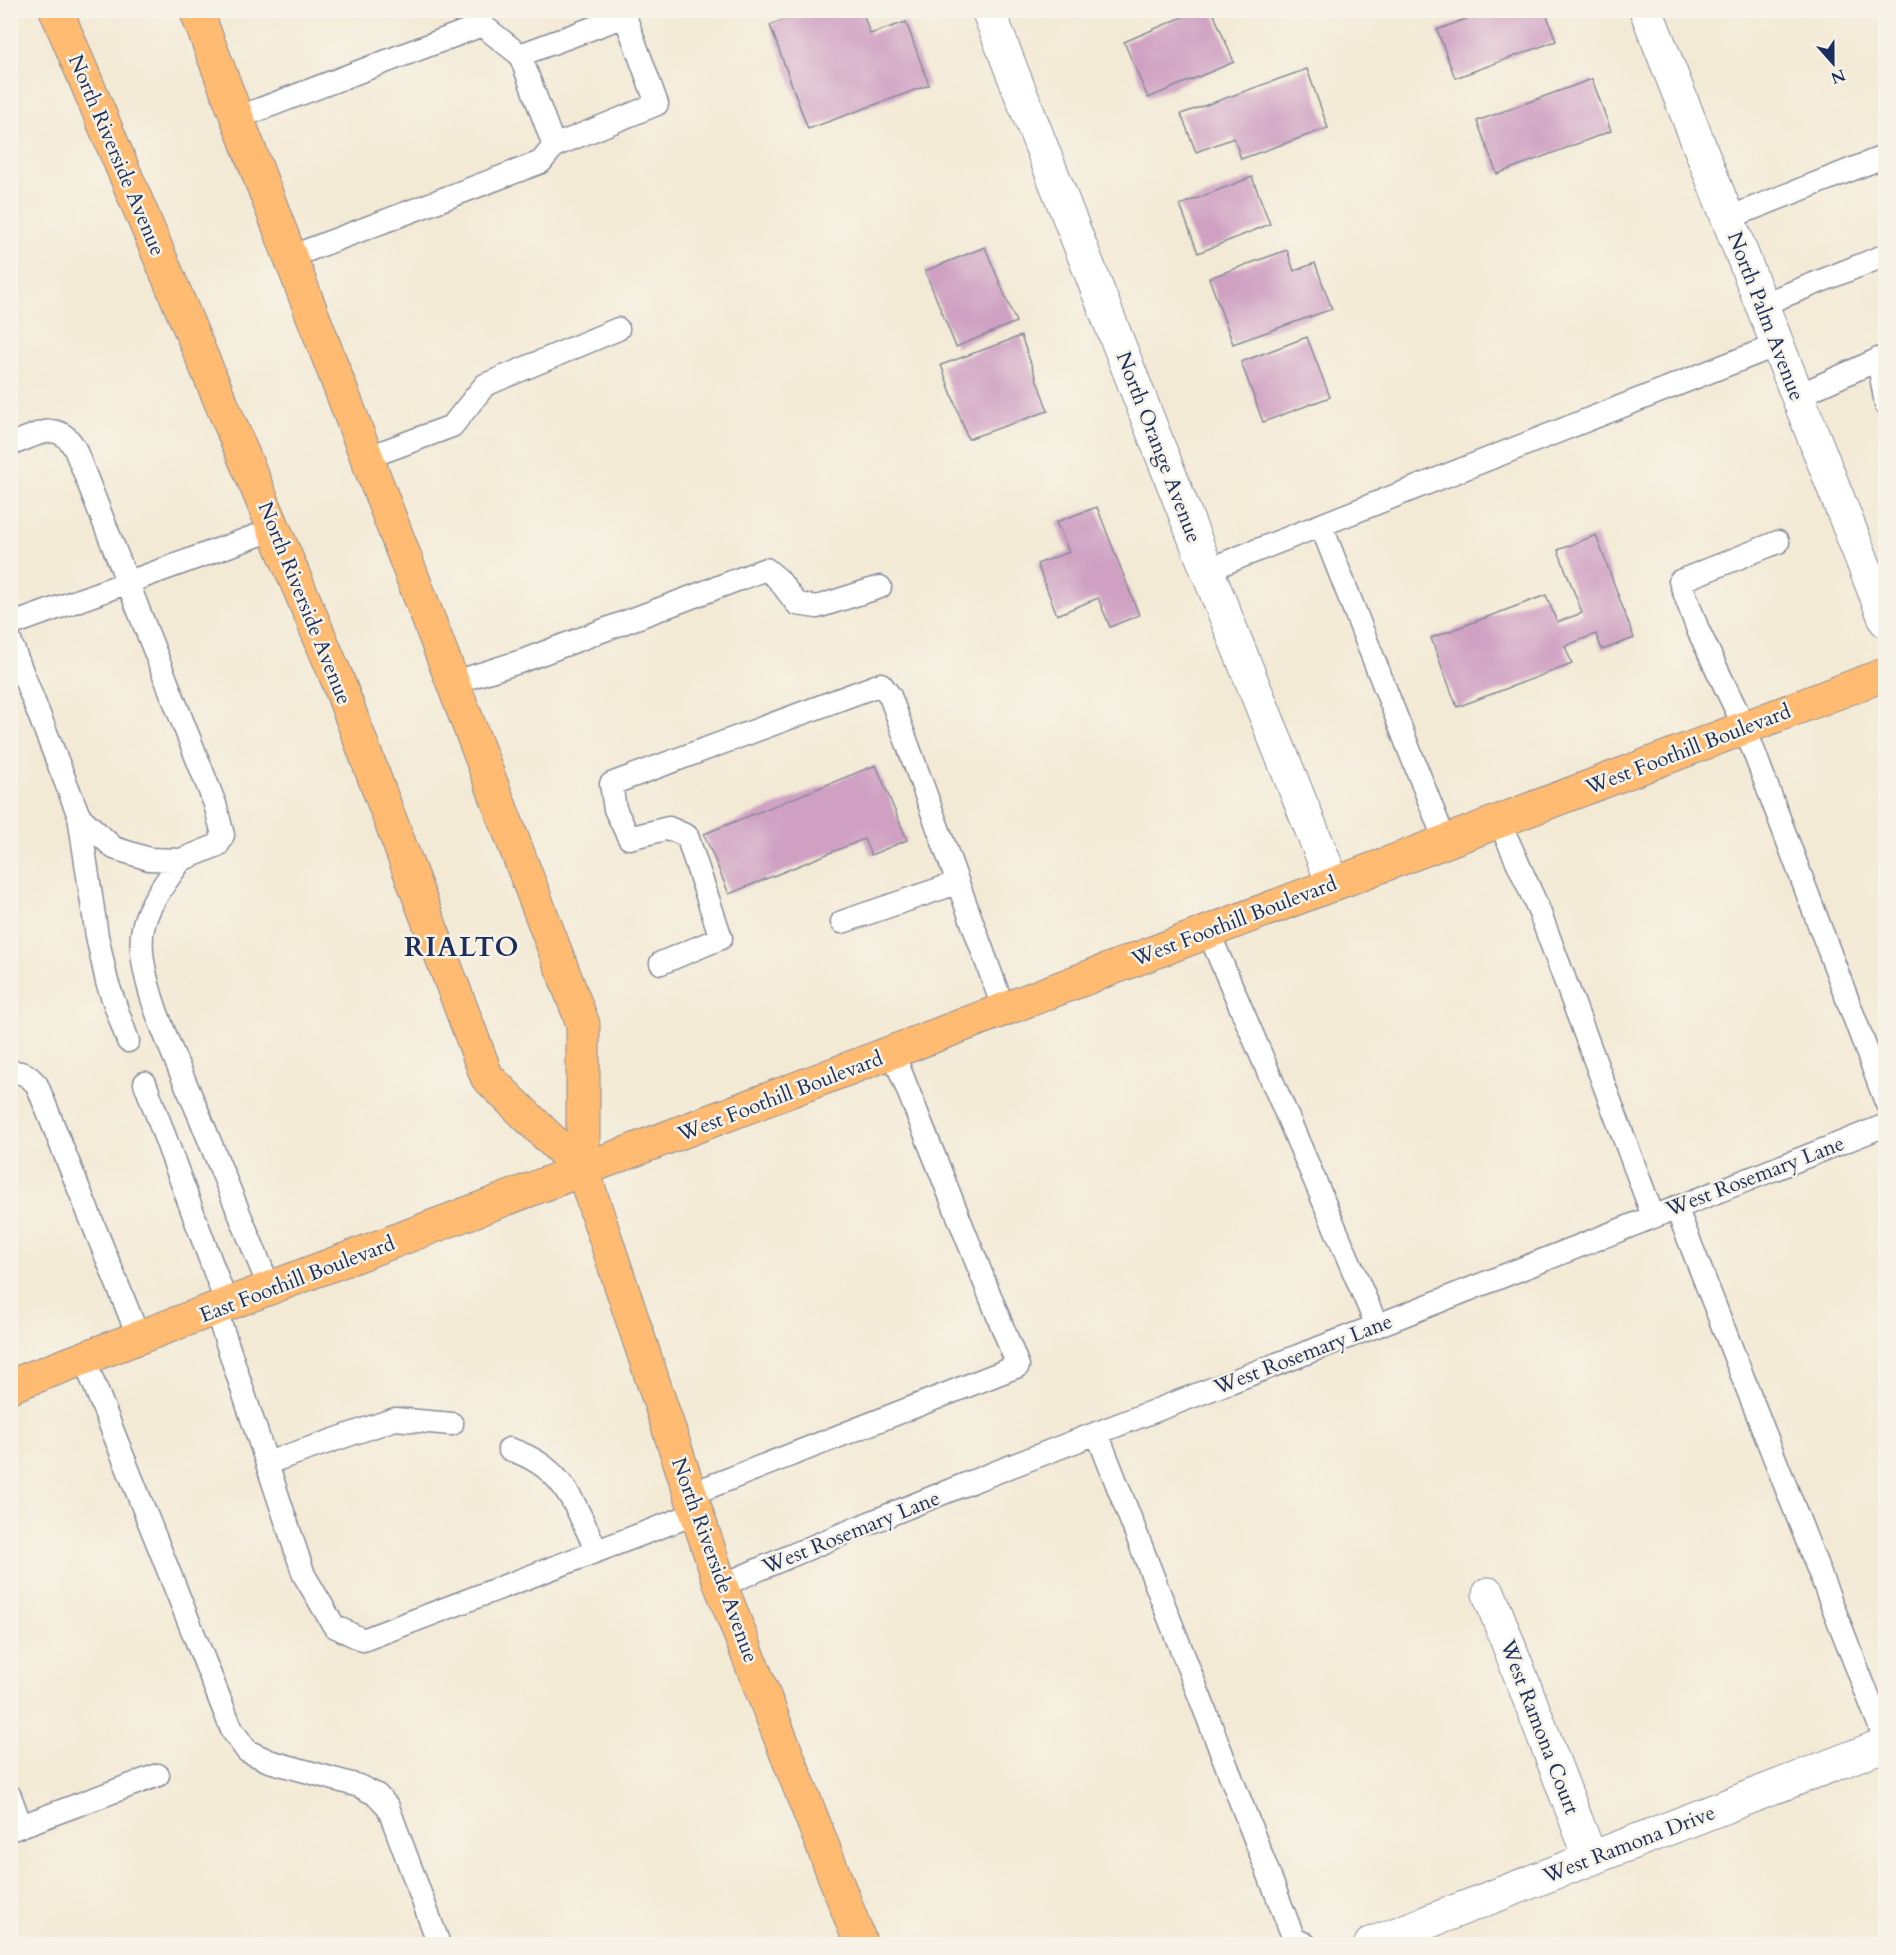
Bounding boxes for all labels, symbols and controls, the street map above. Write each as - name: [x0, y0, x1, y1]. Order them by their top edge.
- north arrow: [1803, 33, 1863, 93]
- street label: North Riverside Avenue: [61, 50, 172, 260]
- text: N: [1827, 63, 1848, 89]
- street label: North Palm Avenue: [1720, 227, 1811, 405]
- street label: North Orange Avenue: [1109, 347, 1208, 547]
- street label: North Riverside Avenue: [251, 497, 359, 709]
- street label: West Foothill Boulevard: [1580, 697, 1795, 802]
- street label: West Foothill Boulevard: [1126, 869, 1341, 974]
- district label: RIALTO: [404, 929, 520, 966]
- street label: West Foothill Boulevard: [672, 1044, 887, 1149]
- street label: West Rosemary Lane: [1661, 1129, 1849, 1224]
- street label: East Foothill Boulevard: [195, 1229, 399, 1330]
- street label: West Rosemary Lane: [1209, 1307, 1397, 1402]
- street label: North Riverside Avenue: [664, 1454, 765, 1667]
- street label: West Rosemary Lane: [757, 1484, 944, 1582]
- street label: West Ramona Court: [1493, 1635, 1586, 1819]
- street label: West Ramona Drive: [1538, 1798, 1719, 1891]

